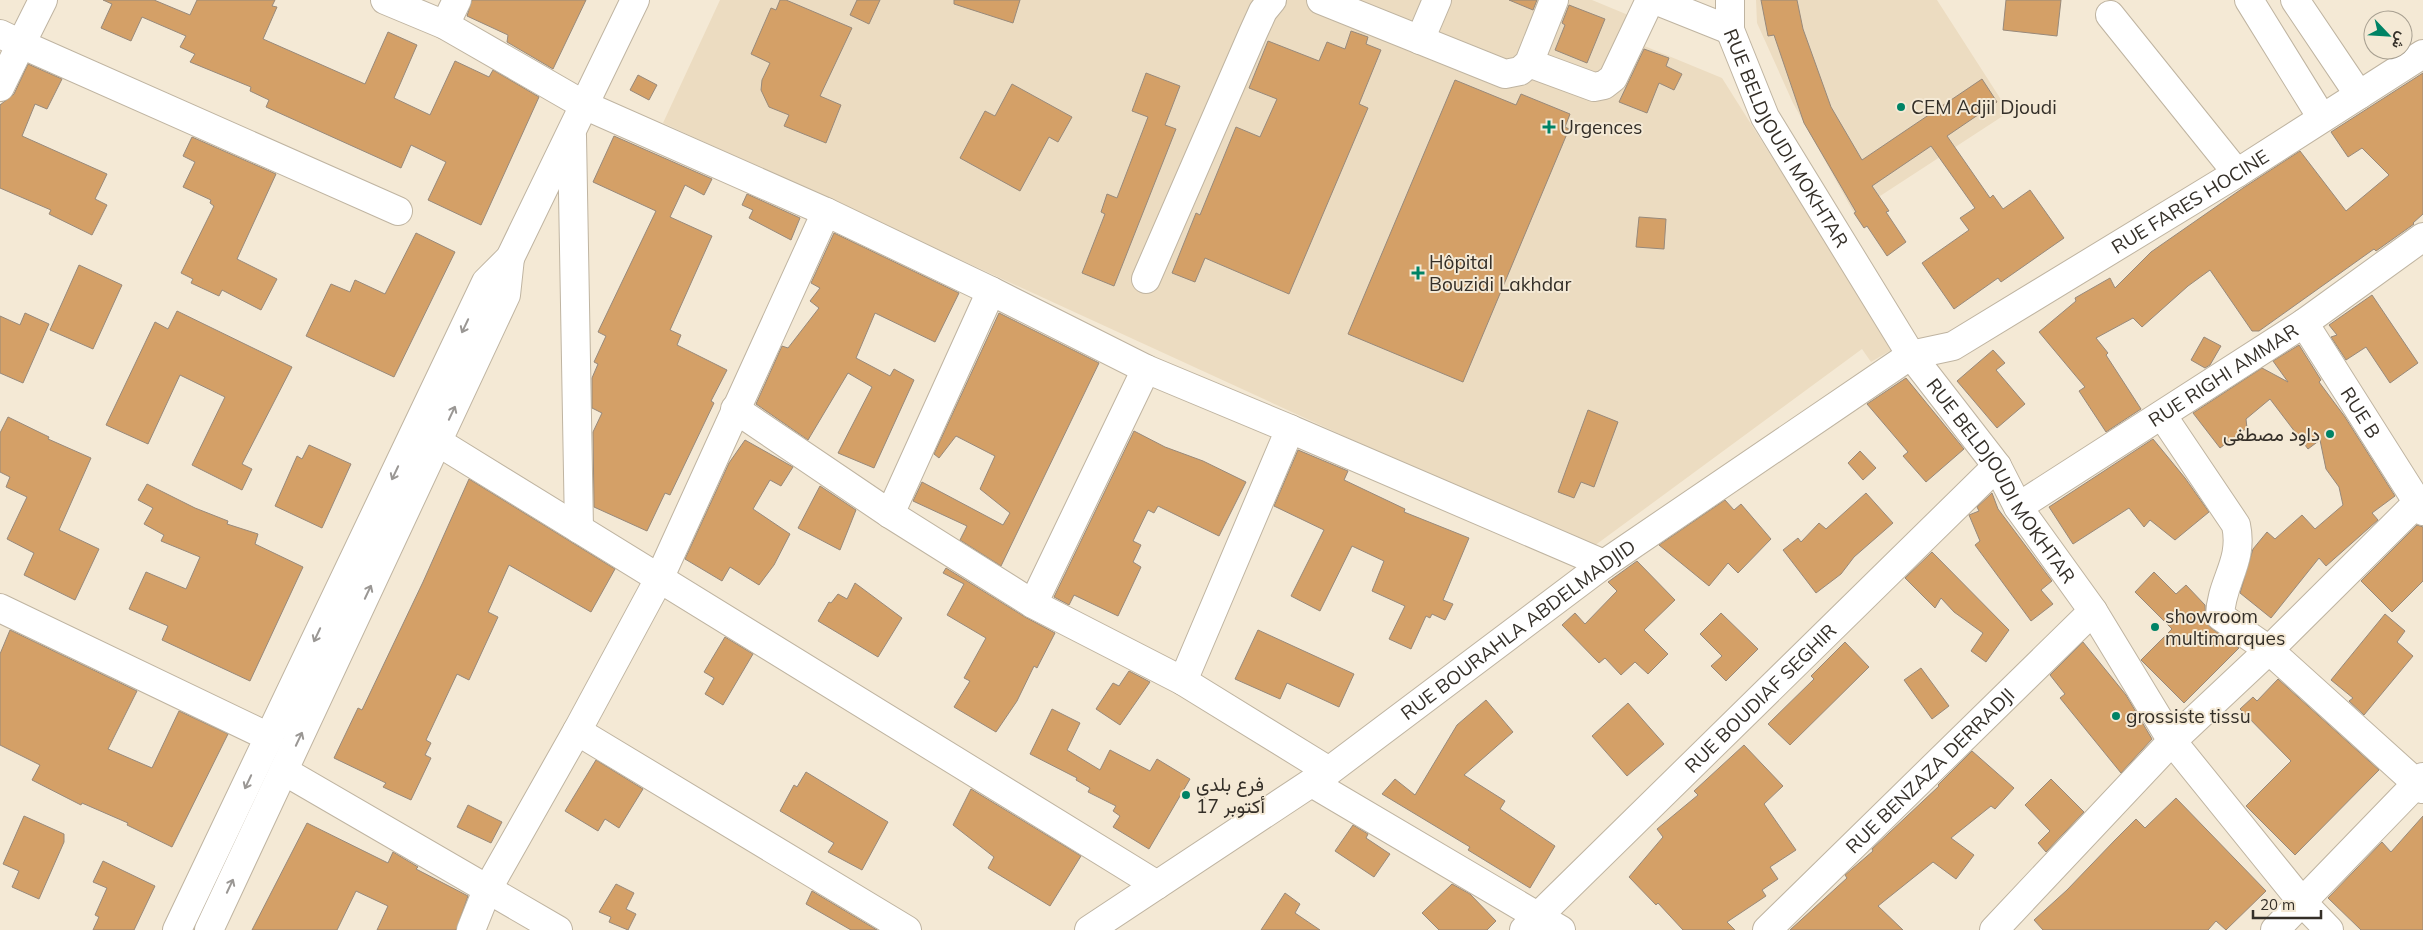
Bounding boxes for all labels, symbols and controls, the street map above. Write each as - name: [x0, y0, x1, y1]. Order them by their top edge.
- north arrow: [2363, 10, 2413, 60]
- street label: RUE BELDJOUDI MOKHTAR: [1719, 25, 1854, 252]
- text: ش: [2388, 29, 2411, 52]
- place label: CEM Adjil Djoudi: [1911, 95, 2057, 119]
- marker: CEM Adjil Djoudi: [1895, 101, 1907, 113]
- place label: Urgences: [1560, 115, 1643, 139]
- marker: Urgences: [1542, 120, 1556, 134]
- street label: RUE FARES HOCINE: [2107, 144, 2273, 259]
- place label: Hôpital Bouzidi Lakhdar: [1429, 250, 1571, 296]
- marker: Hôpital Bouzidi Lakhdar: [1411, 266, 1425, 280]
- one-way arrow: [460, 318, 469, 333]
- street label: RUE RIGHI AMMAR: [2144, 318, 2303, 432]
- street label: RUE BELDJOUDI MOKHTAR: [1921, 373, 2081, 588]
- street label: RUE B: [2336, 382, 2386, 443]
- one-way arrow: [447, 406, 457, 421]
- place label: داود مصطفى: [2223, 422, 2320, 446]
- marker: داود مصطفى: [2324, 428, 2336, 440]
- one-way arrow: [390, 465, 399, 480]
- street label: RUE BOURAHLA ABDELMADJID: [1396, 534, 1640, 725]
- one-way arrow: [364, 585, 373, 600]
- place label: showroom multimarques: [2165, 604, 2285, 650]
- street label: RUE BOUDIAF SEGHIR: [1679, 619, 1841, 778]
- marker: showroom multimarques: [2149, 621, 2161, 633]
- one-way arrow: [312, 628, 322, 643]
- street label: RUE BENZAZA DERRADJI: [1841, 683, 2019, 858]
- place label: grossiste tissu: [2126, 704, 2251, 728]
- marker: grossiste tissu: [2110, 710, 2122, 722]
- one-way arrow: [295, 732, 304, 747]
- place label: فرع بلدي 17 أكتوبر: [1196, 772, 1265, 818]
- one-way arrow: [242, 774, 252, 789]
- marker: فرع بلدي 17 أكتوبر: [1180, 789, 1192, 801]
- one-way arrow: [226, 879, 235, 894]
- scale bar: [2253, 888, 2320, 920]
- text: 20 m: [2260, 895, 2295, 914]

